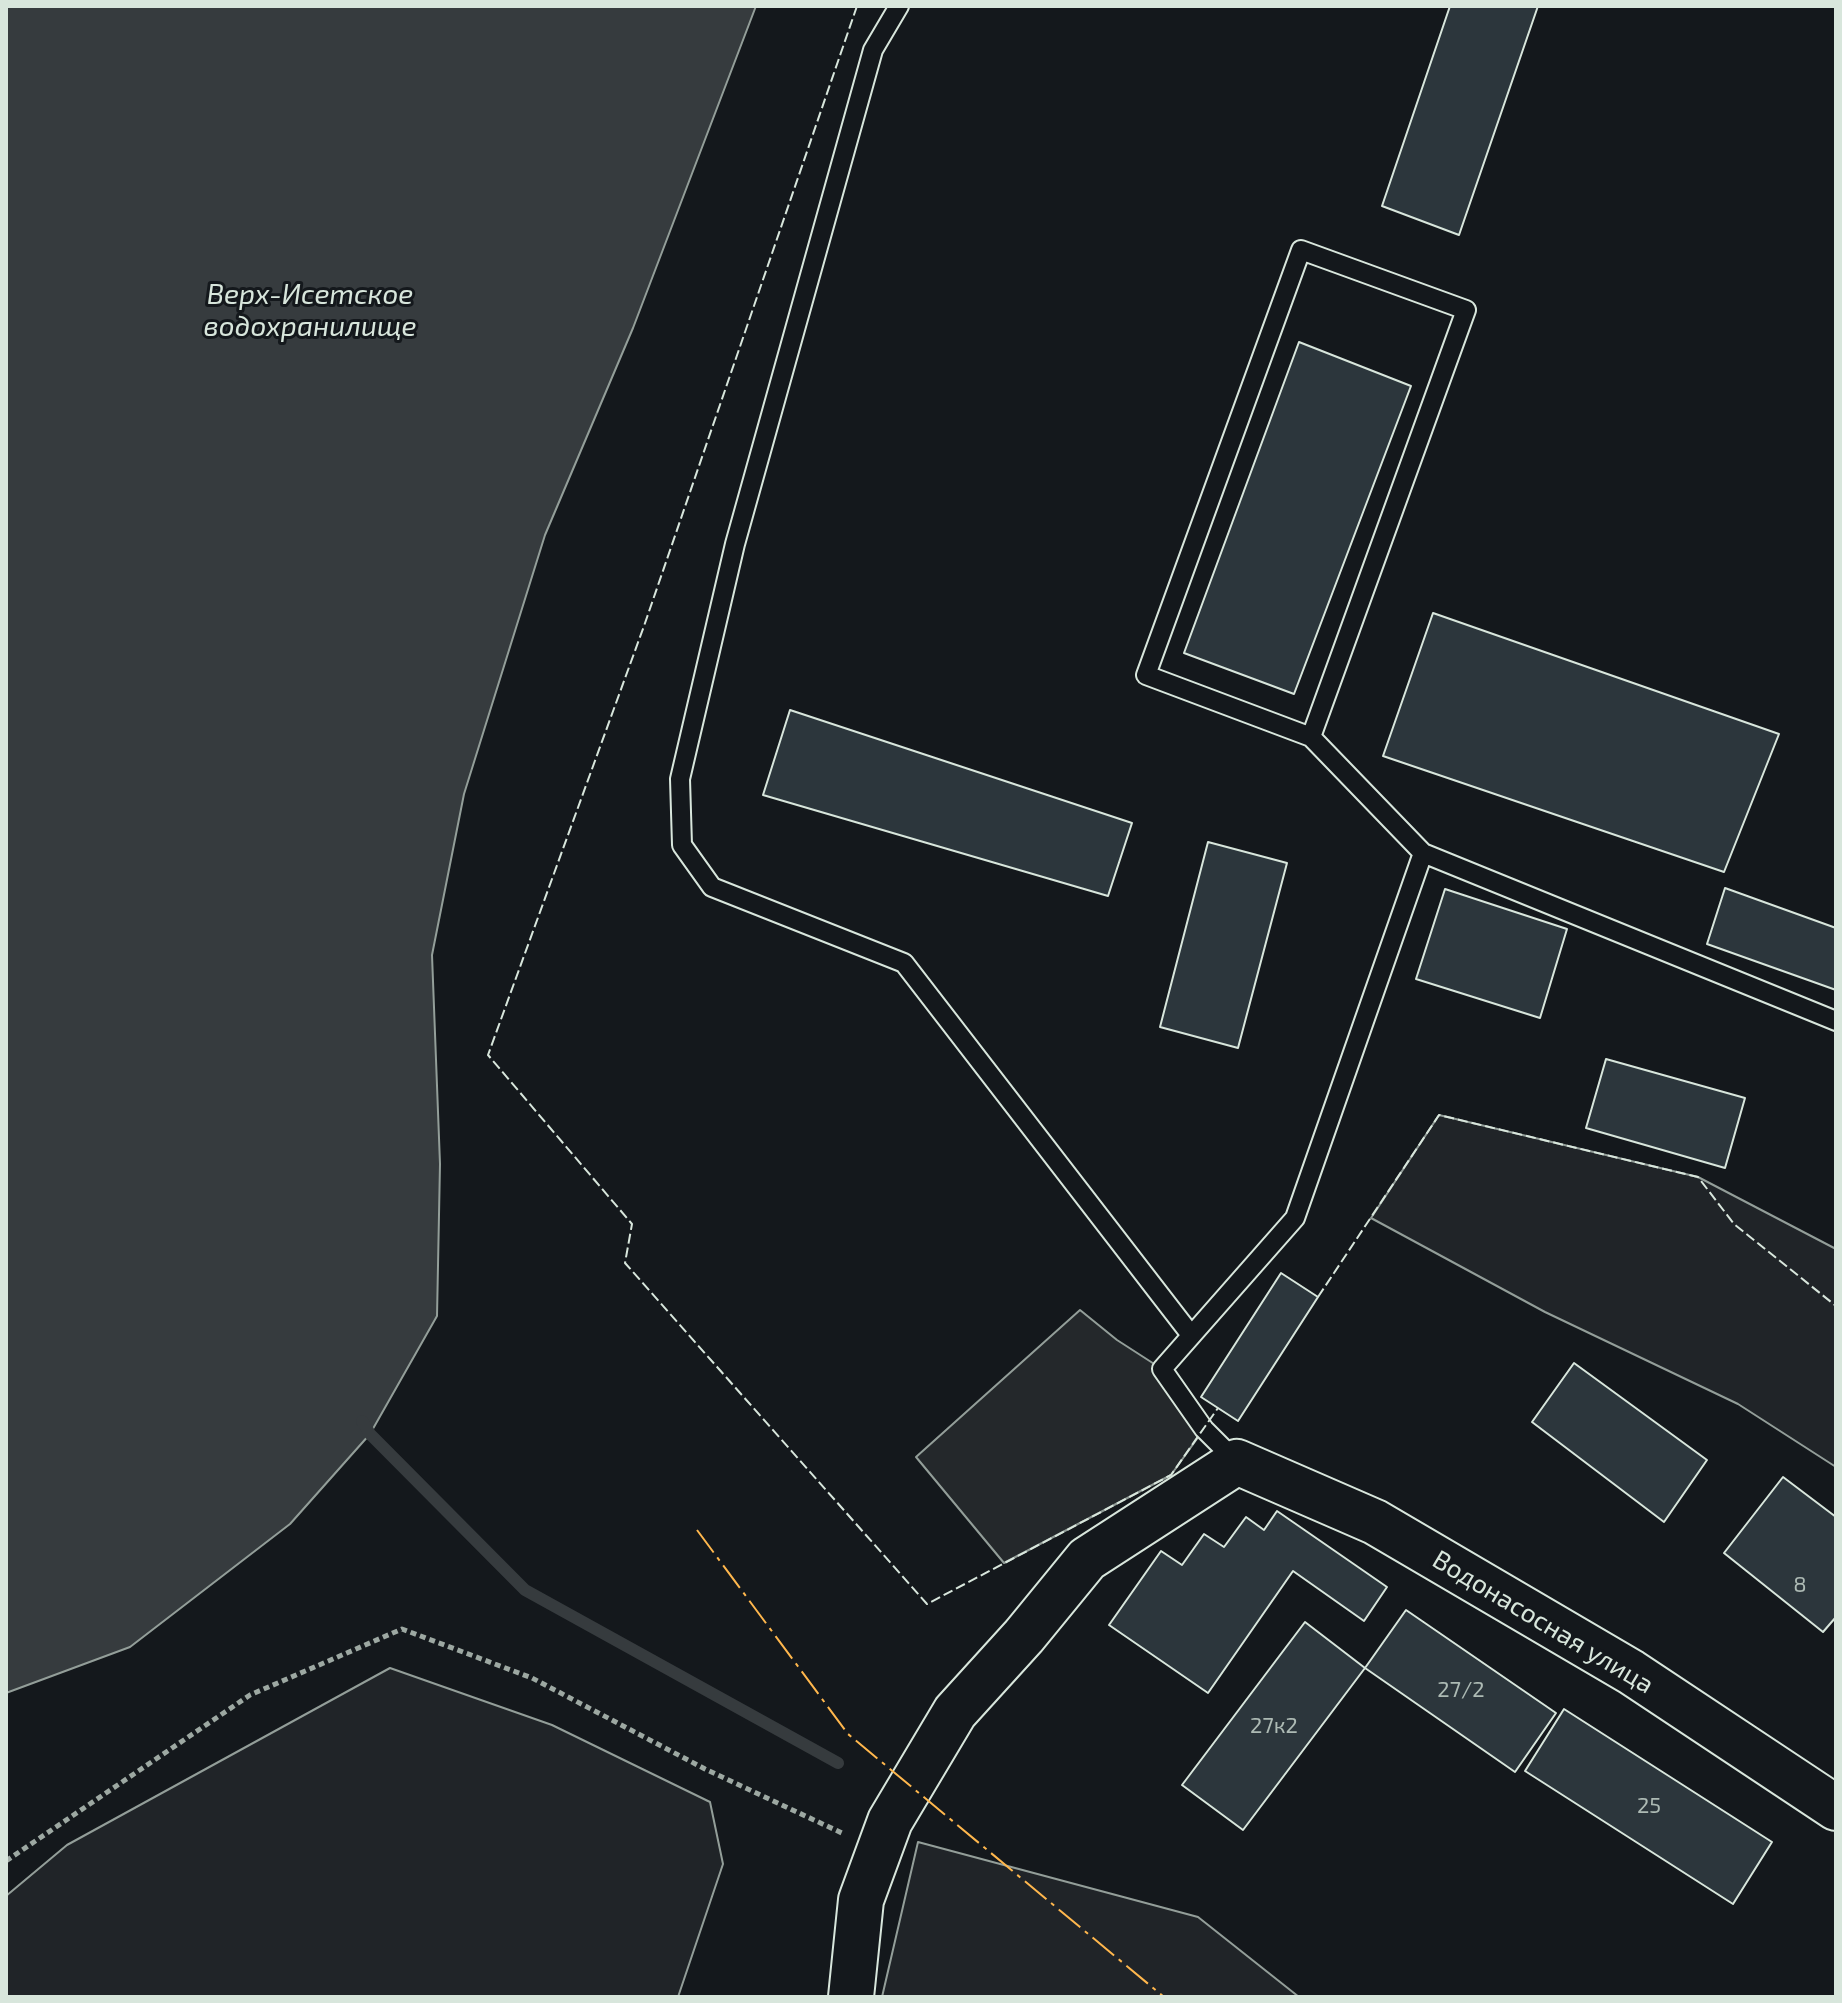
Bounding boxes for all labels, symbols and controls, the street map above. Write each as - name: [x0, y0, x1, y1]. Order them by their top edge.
- water label: Верх-Исетское водохранилище: [203, 278, 417, 344]
- street label: Водонасосная улица: [1427, 1544, 1659, 1700]
- house number: 8: [1793, 1572, 1807, 1598]
- house number: 27/2: [1437, 1677, 1485, 1703]
- house number: 27к2: [1250, 1713, 1298, 1739]
- house number: 25: [1637, 1793, 1661, 1819]

